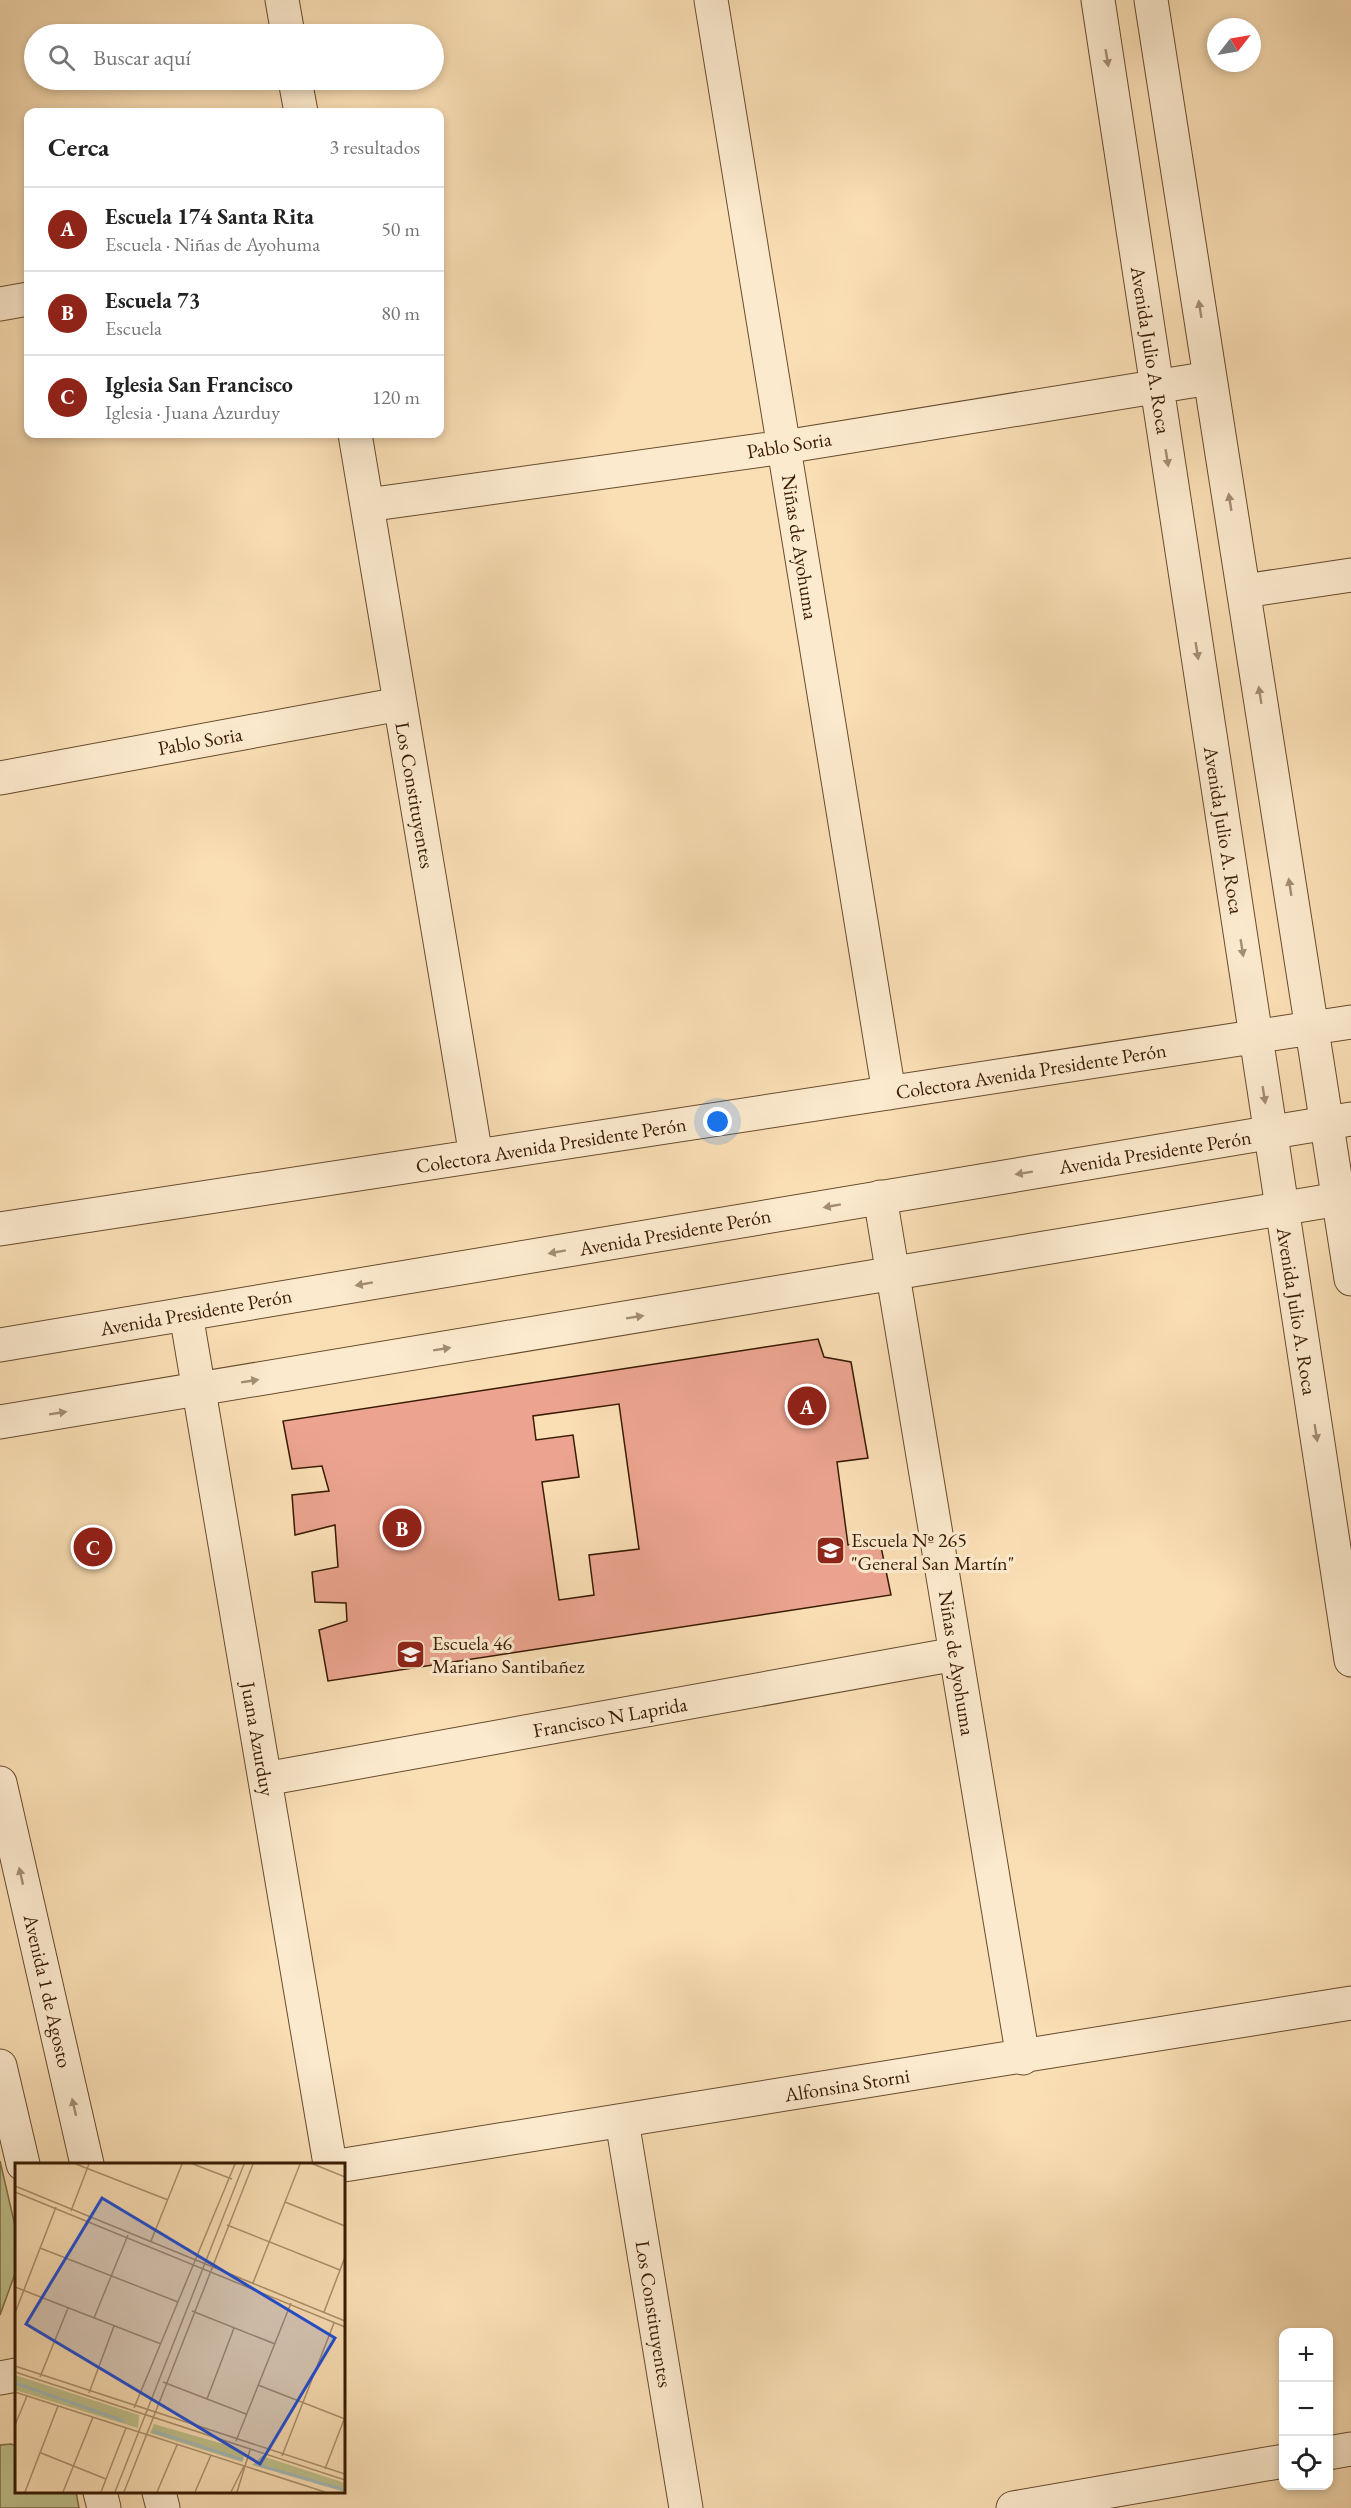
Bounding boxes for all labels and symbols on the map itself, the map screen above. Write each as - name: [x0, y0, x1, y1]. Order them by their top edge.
- north arrow: [1207, 18, 1261, 72]
- one-way arrow: [1102, 48, 1111, 67]
- street label: Avenida Julio A. Roca: [1125, 263, 1177, 436]
- one-way arrow: [1195, 300, 1204, 319]
- street label: Pablo Soria: [745, 425, 833, 465]
- one-way arrow: [1163, 449, 1172, 468]
- street label: Niñas de Ayohuma: [776, 473, 824, 621]
- one-way arrow: [1225, 493, 1234, 512]
- one-way arrow: [1192, 642, 1201, 661]
- one-way arrow: [1255, 685, 1264, 704]
- street label: Los Constituyentes: [389, 720, 441, 870]
- street label: Pablo Soria: [156, 721, 244, 761]
- street label: Avenida Julio A. Roca: [1198, 743, 1250, 916]
- one-way arrow: [1285, 878, 1294, 897]
- one-way arrow: [1237, 938, 1246, 957]
- street label: Colectora Avenida Presidente Perón: [894, 1037, 1169, 1105]
- one-way arrow: [1260, 1085, 1269, 1104]
- your location: [703, 1107, 732, 1136]
- street label: Colectora Avenida Presidente Perón: [414, 1111, 689, 1179]
- street label: Avenida Presidente Perón: [1056, 1124, 1254, 1180]
- one-way arrow: [1014, 1169, 1033, 1178]
- one-way arrow: [822, 1201, 841, 1210]
- street label: Avenida Presidente Perón: [576, 1202, 773, 1262]
- street label: Avenida Julio A. Roca: [1271, 1224, 1323, 1397]
- one-way arrow: [547, 1248, 566, 1257]
- one-way arrow: [355, 1280, 374, 1289]
- street label: Avenida Presidente Perón: [97, 1282, 294, 1342]
- one-way arrow: [625, 1312, 644, 1321]
- one-way arrow: [433, 1344, 452, 1353]
- one-way arrow: [241, 1376, 260, 1385]
- pin: A: [788, 1384, 826, 1428]
- one-way arrow: [48, 1408, 67, 1417]
- one-way arrow: [1312, 1424, 1321, 1443]
- pin: B: [382, 1506, 422, 1550]
- pin: C: [74, 1524, 112, 1570]
- place label: Escuela Nº 265 "General San Martín": [851, 1527, 1014, 1576]
- school or university icon: Escuela Nº 265 "General San Martín": [814, 1535, 846, 1567]
- street label: Niñas de Ayohuma: [933, 1589, 981, 1737]
- place label: Escuela 46 Mariano Santibañez: [432, 1630, 585, 1679]
- school or university icon: Escuela 46 Mariano Santibañez: [395, 1639, 427, 1671]
- street label: Juana Azurduy: [235, 1678, 281, 1798]
- street label: Francisco N Laprida: [531, 1691, 689, 1743]
- one-way arrow: [16, 1867, 26, 1886]
- street label: Avenida 1 de Agosto: [17, 1911, 78, 2070]
- street label: Alfonsina Storni: [782, 2062, 912, 2108]
- one-way arrow: [69, 2098, 79, 2117]
- inset map: [15, 2163, 345, 2493]
- street label: Los Constituyentes: [630, 2239, 678, 2389]

